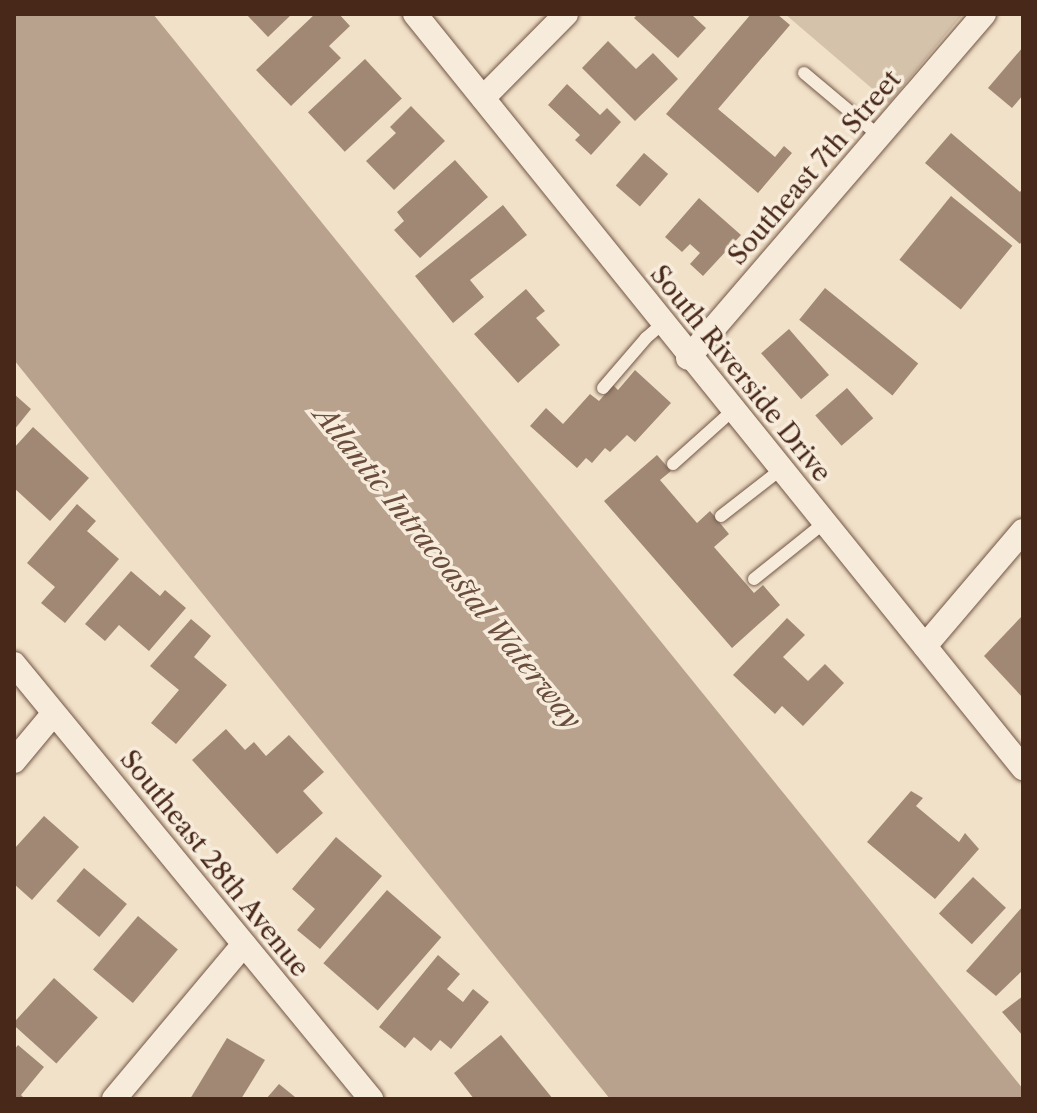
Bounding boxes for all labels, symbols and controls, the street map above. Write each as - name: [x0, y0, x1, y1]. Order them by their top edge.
- street label: Southeast 7th Street: [722, 64, 908, 272]
- street label: South Riverside Drive: [643, 259, 837, 489]
- water label: Atlantic Intracoastal Waterway: [307, 399, 589, 735]
- street label: Southeast 28th Avenue: [113, 744, 315, 984]

